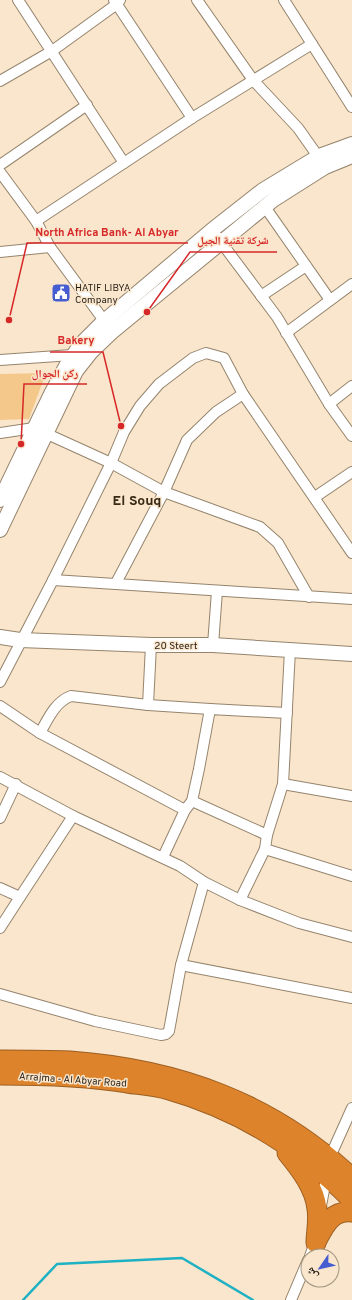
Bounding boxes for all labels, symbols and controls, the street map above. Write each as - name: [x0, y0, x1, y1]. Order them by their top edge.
- callout: North Africa Bank- Al Abyar: [27, 220, 188, 243]
- text: North Africa Bank- Al Abyar: [35, 226, 179, 240]
- callout: شركة تقنية الجيل: [190, 229, 277, 252]
- text: شركة تقنية الجيل: [197, 234, 269, 248]
- public building icon: HATIF LIBYA Company: [50, 282, 72, 304]
- place label: HATIF LIBYA Company: [75, 282, 131, 307]
- callout: Bakery: [50, 329, 103, 352]
- text: Bakery: [58, 334, 94, 348]
- callout: ركن الجوال: [24, 361, 87, 384]
- text: ركن الجوال: [32, 367, 78, 381]
- district label: El Souq: [113, 493, 161, 510]
- street label: 20 Steert: [154, 640, 198, 653]
- street label: Arrajma - Al Abyar Road: [19, 1070, 127, 1091]
- north arrow: [300, 1248, 340, 1288]
- text: ش: [303, 1264, 322, 1282]

